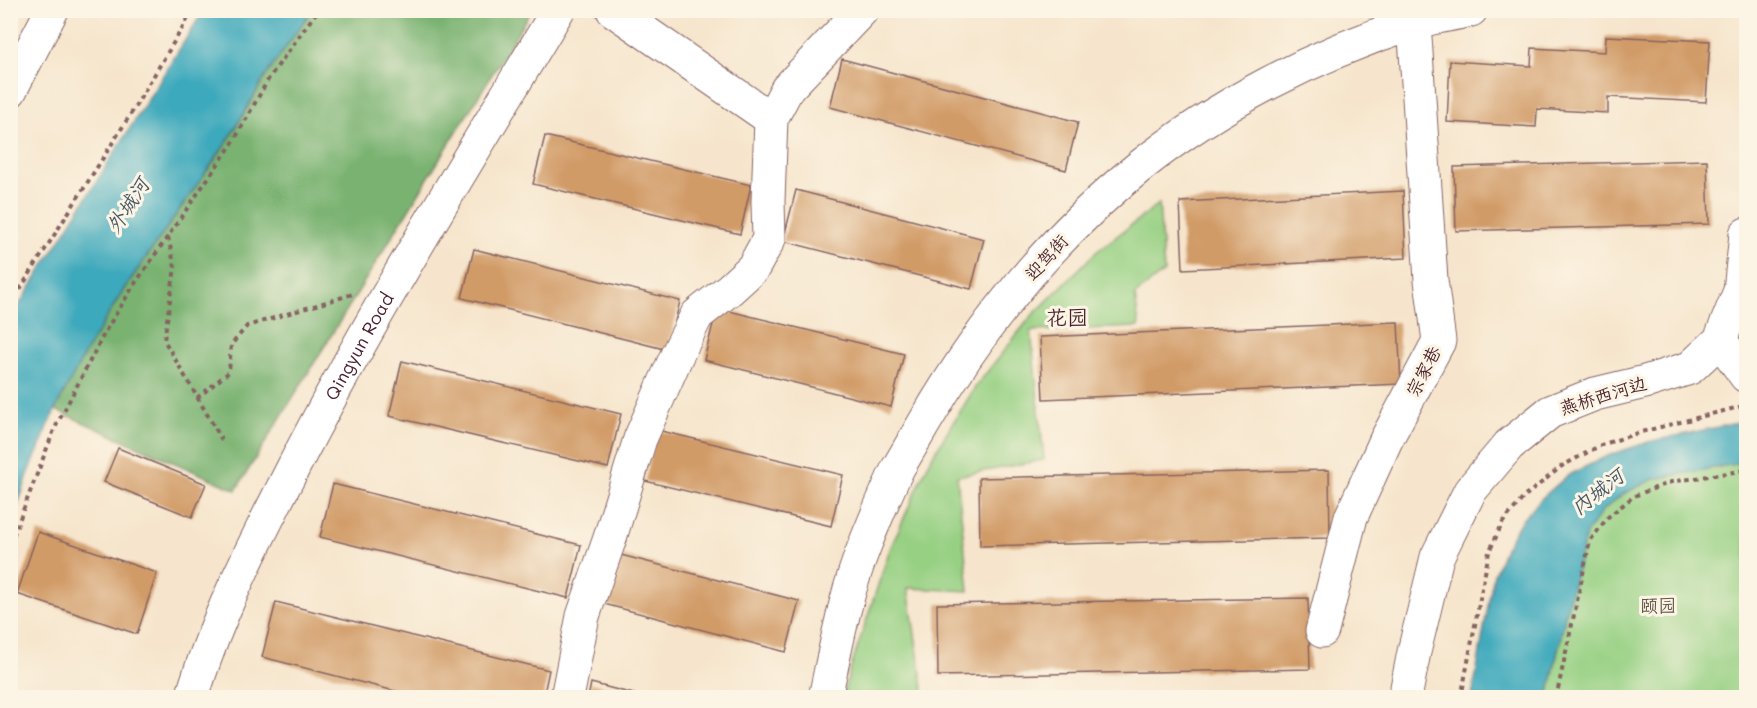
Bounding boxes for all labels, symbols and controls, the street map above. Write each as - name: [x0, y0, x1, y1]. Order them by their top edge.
- water label: 外城河: [100, 170, 156, 237]
- street label: 迎驾街: [1019, 229, 1073, 285]
- street label: Qingyun Road: [319, 288, 399, 404]
- district label: 花园: [1046, 303, 1088, 330]
- street label: 宗家巷: [1400, 341, 1446, 401]
- street label: 燕桥西河边: [1556, 370, 1650, 420]
- water label: 内城河: [1565, 460, 1631, 520]
- park label: 颐园: [1640, 593, 1676, 617]

